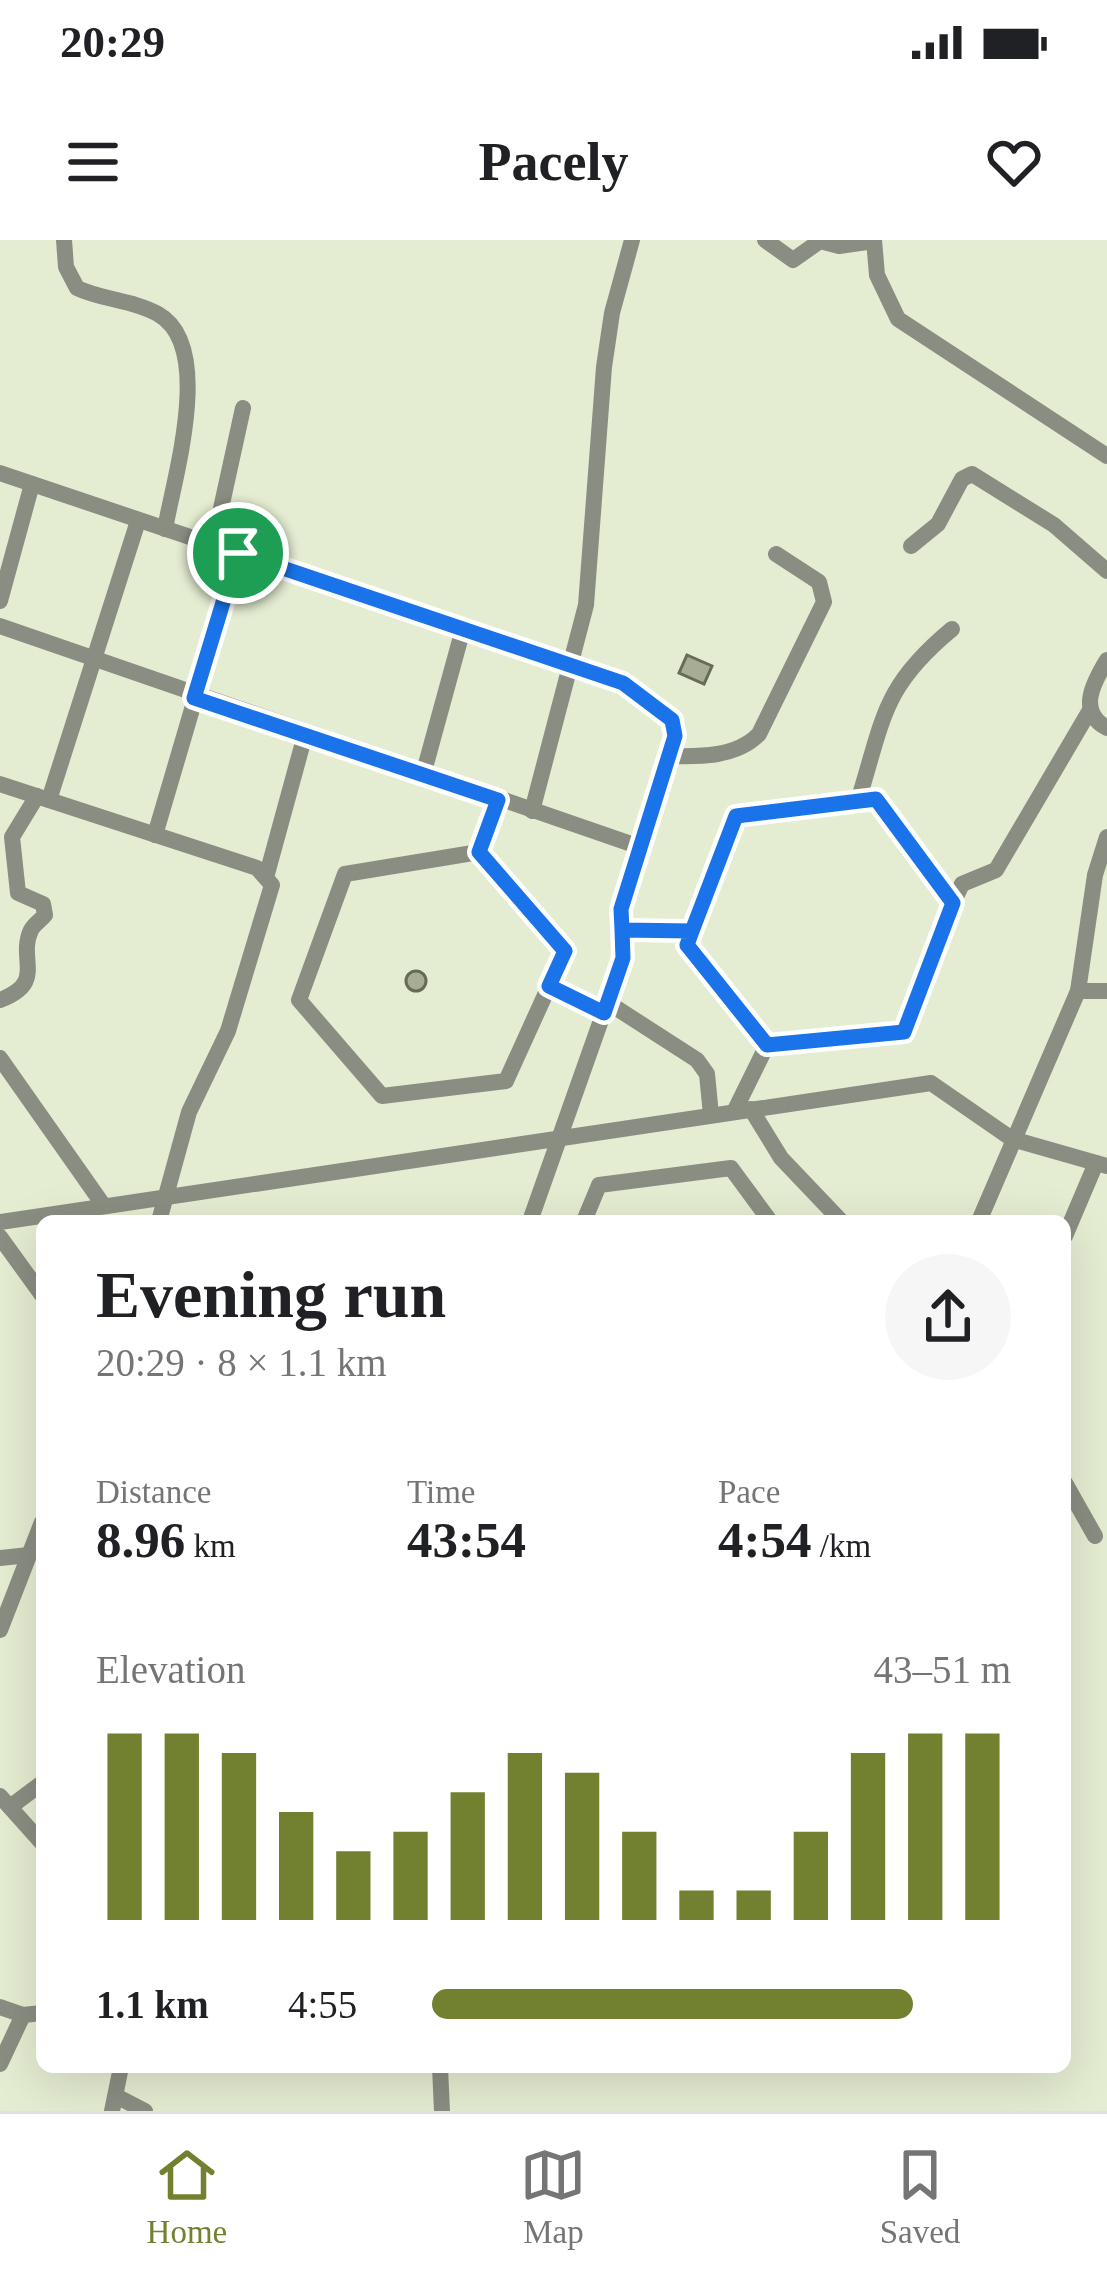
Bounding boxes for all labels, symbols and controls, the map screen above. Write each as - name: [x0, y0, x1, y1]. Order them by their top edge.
- text: 20:29: [60, 17, 165, 67]
- icon: menu: [60, 129, 126, 195]
- icon: heart: [981, 129, 1047, 195]
- text: Pacely: [479, 132, 628, 192]
- pin: [187, 502, 289, 604]
- icon: arrive: [205, 520, 271, 586]
- button: share: [885, 1254, 1011, 1380]
- text: Evening run: [96, 1258, 446, 1331]
- text: 20:29 · 8 × 1.1 km: [96, 1341, 387, 1384]
- text: Distance: [96, 1474, 211, 1510]
- text: Time: [407, 1474, 475, 1510]
- text: Pace: [718, 1474, 780, 1510]
- text: 8.96: [96, 1512, 185, 1568]
- text: 43:54: [407, 1512, 526, 1568]
- text: 4:54: [718, 1512, 811, 1568]
- text: km: [185, 1528, 236, 1564]
- text: /km: [811, 1528, 871, 1564]
- text: Elevation: [96, 1648, 245, 1691]
- text: 43–51 m: [873, 1648, 1011, 1691]
- text: 1.1 km: [96, 1983, 209, 2026]
- text: 4:55: [288, 1983, 357, 2026]
- tab: Home: [147, 2142, 227, 2251]
- tab: Map: [520, 2142, 586, 2251]
- tab: Saved: [880, 2142, 960, 2251]

